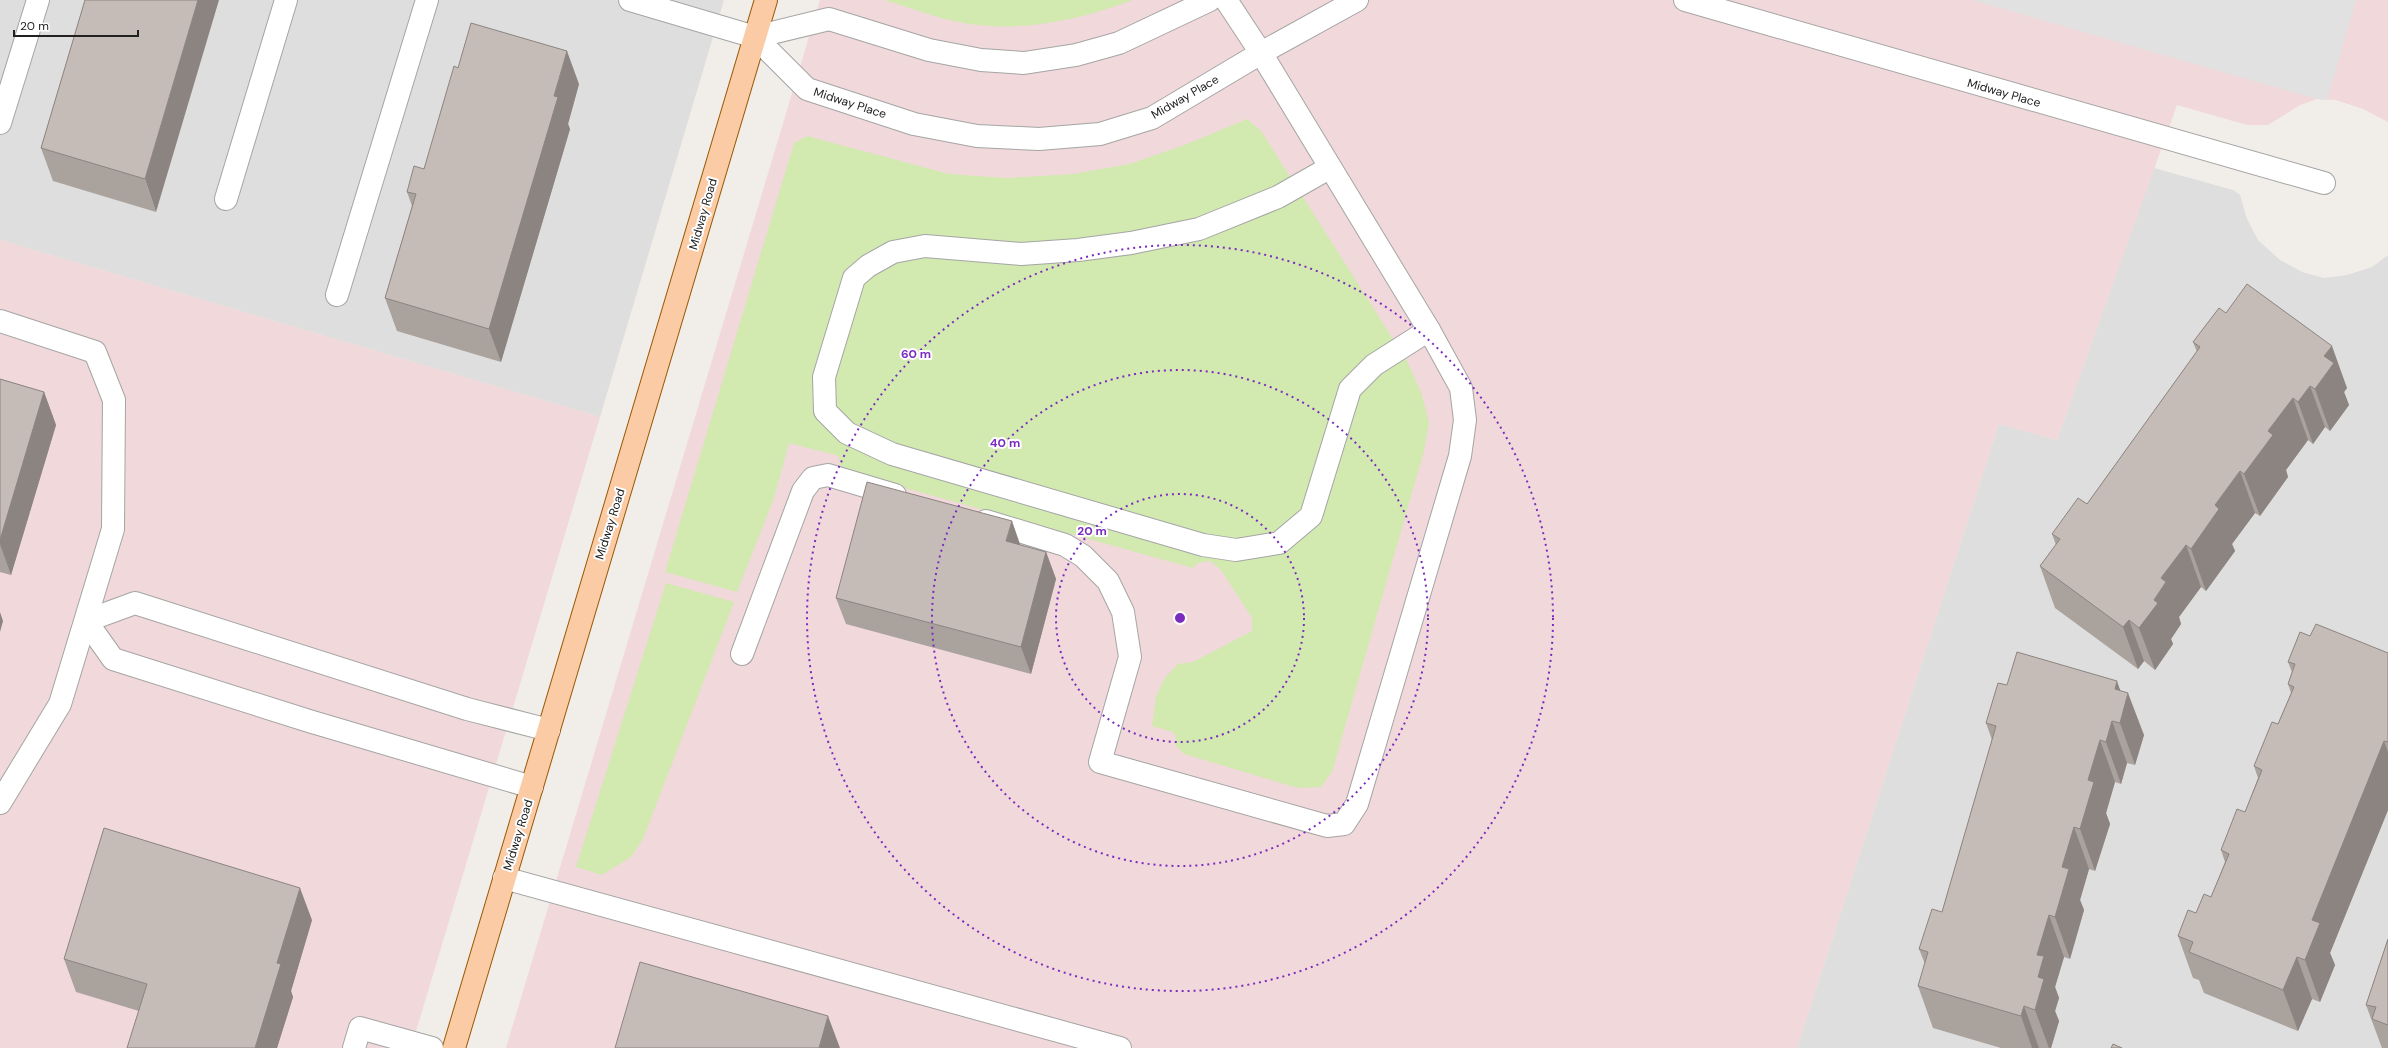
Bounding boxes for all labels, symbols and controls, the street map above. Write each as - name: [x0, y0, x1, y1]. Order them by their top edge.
- scale bar: [14, 12, 138, 38]
- text: 20 m: [20, 18, 49, 34]
- street label: Midway Place: [1148, 71, 1222, 123]
- street label: Midway Place: [1966, 75, 2043, 111]
- street label: Midway Place: [812, 84, 889, 122]
- street label: Midway Road: [685, 176, 721, 252]
- text: 60 m: [901, 346, 931, 362]
- text: 40 m: [990, 435, 1020, 451]
- street label: Midway Road: [592, 486, 628, 562]
- text: 20 m: [1077, 523, 1107, 539]
- centre of rings: [1173, 611, 1187, 625]
- street label: Midway Road: [500, 797, 536, 873]

